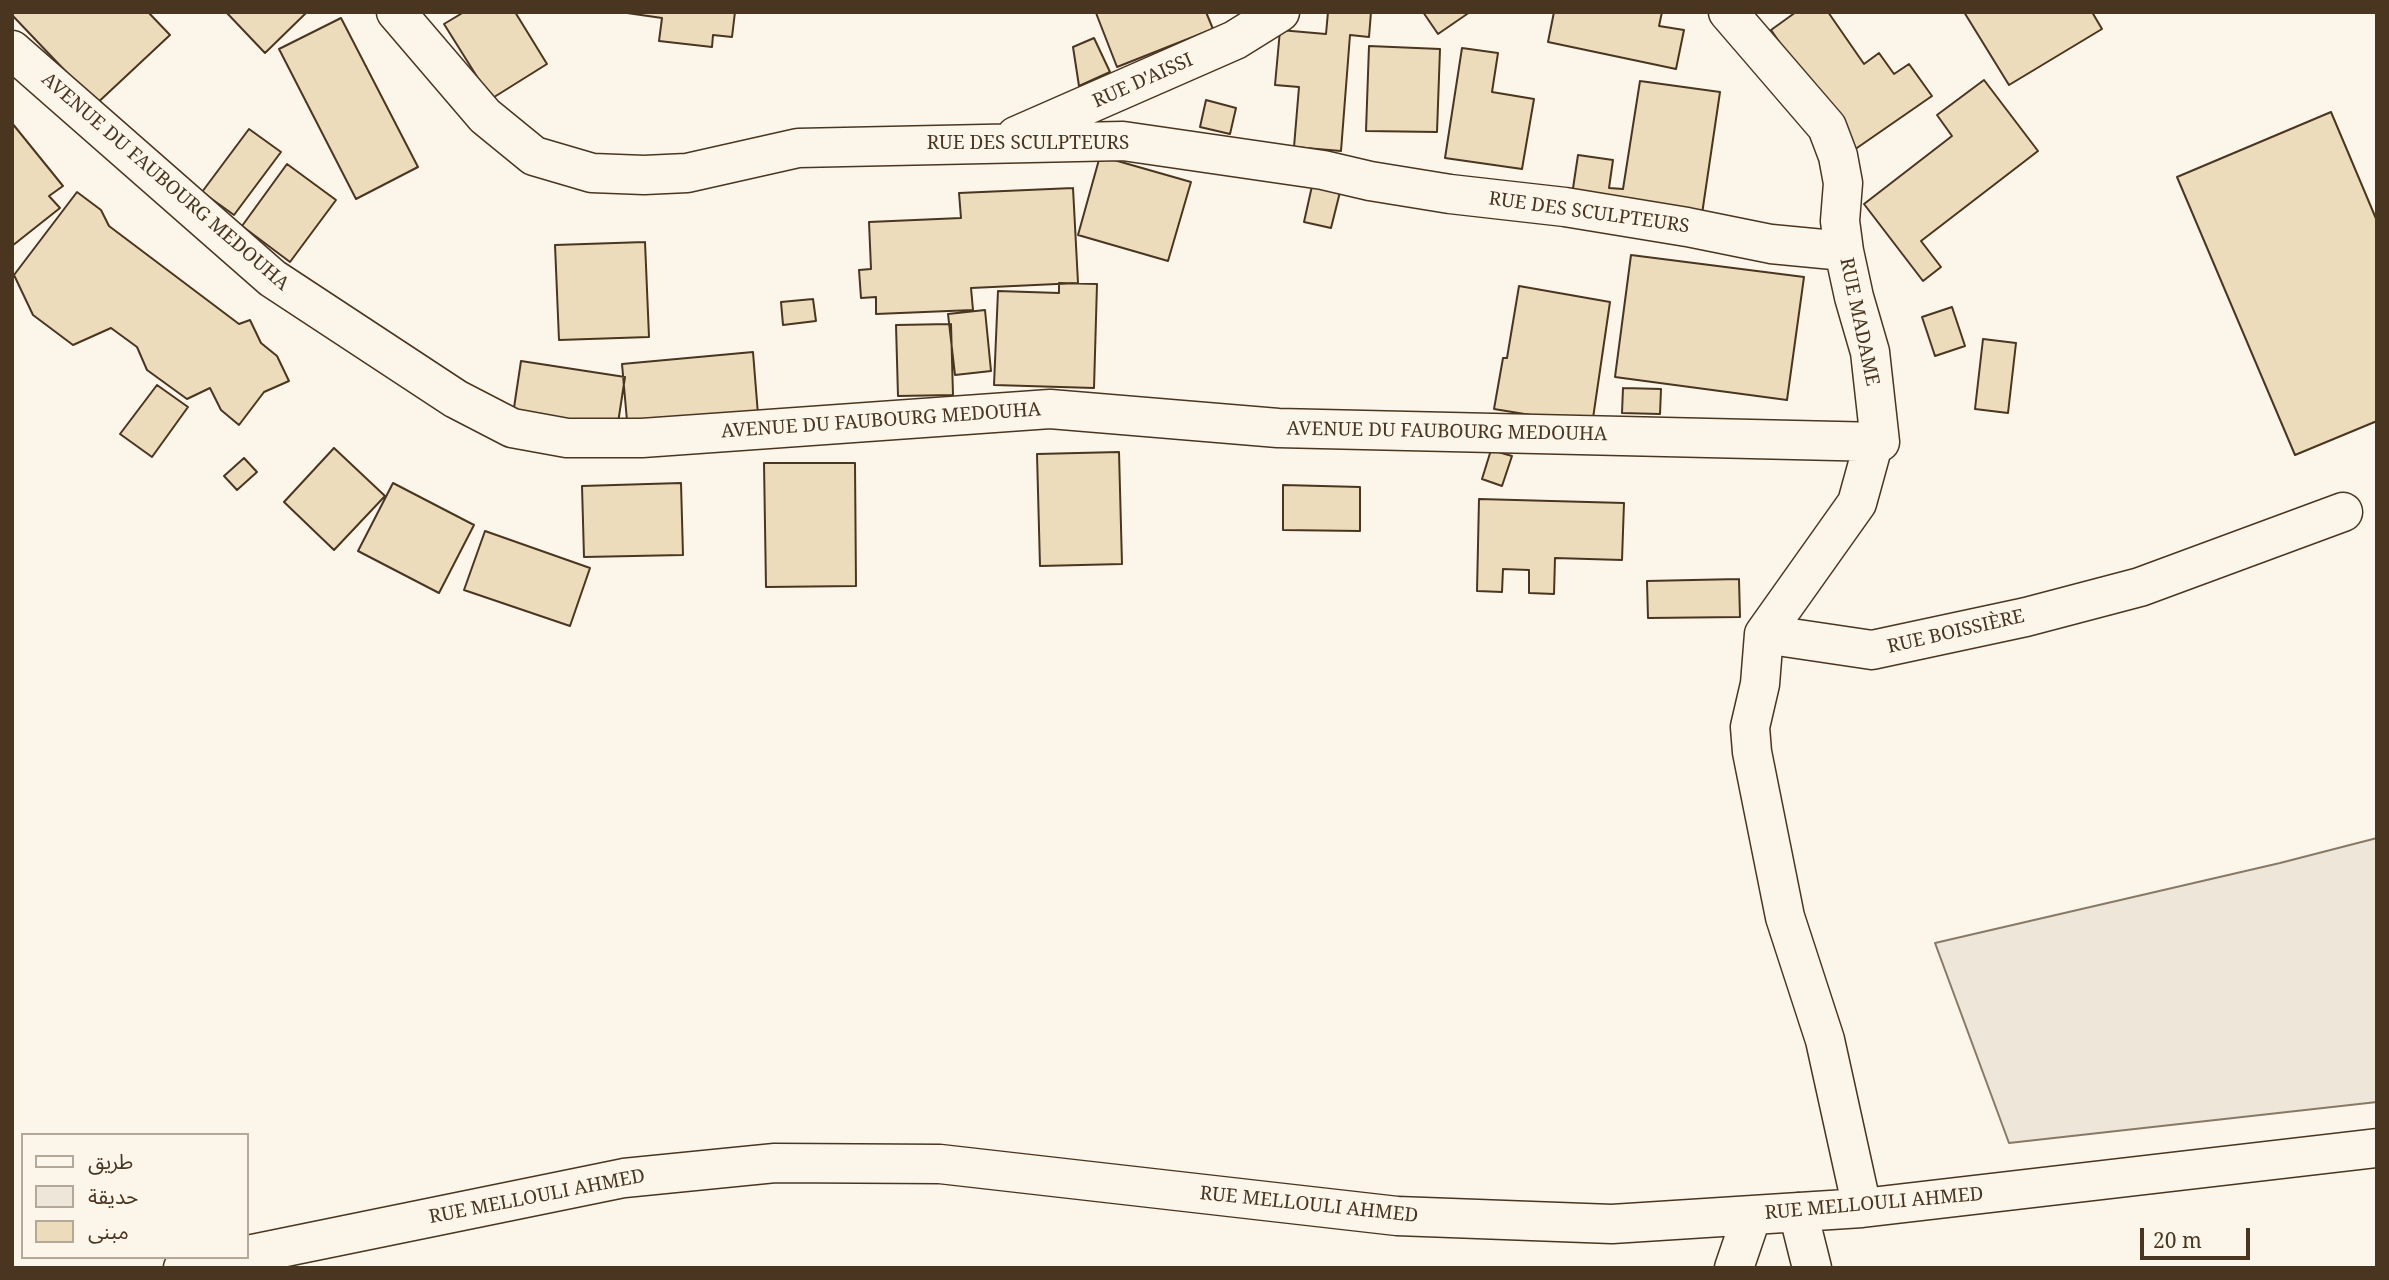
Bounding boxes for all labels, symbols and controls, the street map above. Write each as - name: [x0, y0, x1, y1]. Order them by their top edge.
- street label: RUE D'AISSI: [1089, 49, 1197, 113]
- street label: AVENUE DU FAUBOURG MEDOUHA: [36, 68, 294, 296]
- street label: RUE DES SCULPTEURS: [927, 133, 1129, 155]
- street label: RUE DES SCULPTEURS: [1487, 188, 1691, 238]
- street label: RUE MADAME: [1834, 256, 1884, 388]
- street label: AVENUE DU FAUBOURG MEDOUHA: [720, 398, 1042, 444]
- street label: AVENUE DU FAUBOURG MEDOUHA: [1286, 418, 1608, 446]
- street label: RUE BOISSIÈRE: [1885, 605, 2027, 659]
- legend: [21, 1133, 248, 1259]
- text: طريق: [88, 1147, 133, 1175]
- street label: RUE MELLOULI AHMED: [427, 1165, 647, 1229]
- text: حديقة: [88, 1182, 138, 1210]
- street label: RUE MELLOULI AHMED: [1199, 1182, 1419, 1228]
- street label: RUE MELLOULI AHMED: [1764, 1183, 1984, 1225]
- scale bar: [2144, 1214, 2254, 1258]
- text: مبنى: [88, 1217, 129, 1245]
- text: 20 m: [2153, 1226, 2202, 1254]

